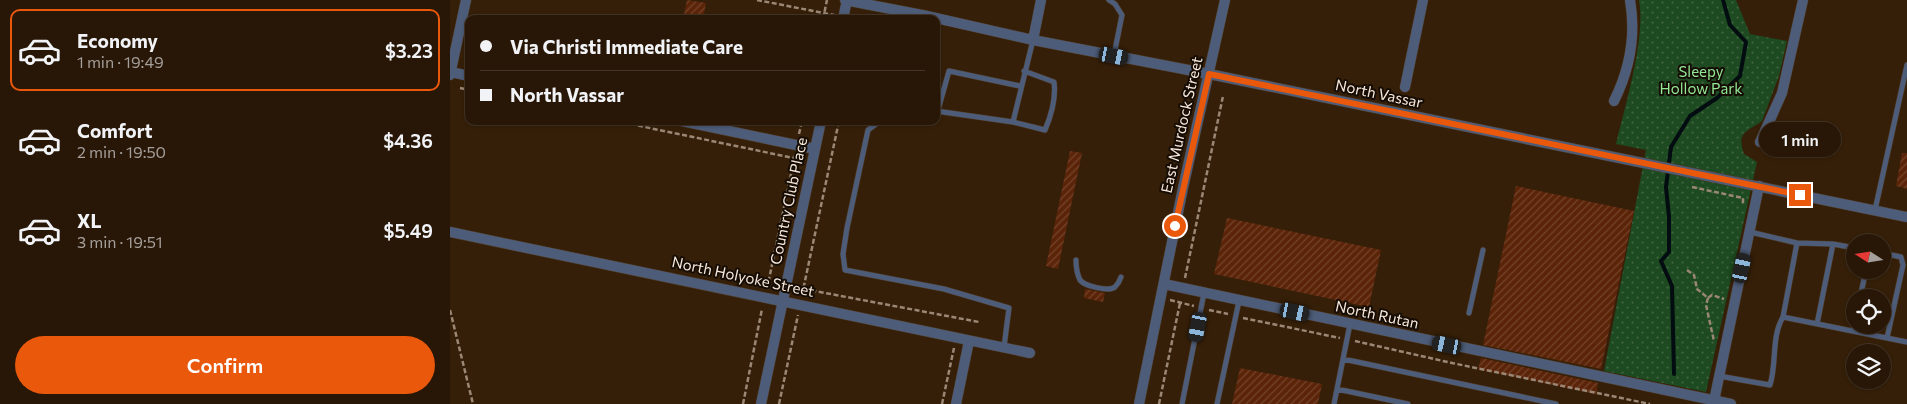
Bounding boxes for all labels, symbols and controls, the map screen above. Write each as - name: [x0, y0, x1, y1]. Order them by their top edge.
- icon: car: [17, 28, 62, 73]
- text: Economy: [77, 29, 158, 52]
- text: Via Christi Immediate Care: [510, 35, 743, 58]
- text: $3.23: [385, 39, 433, 62]
- car: [1097, 46, 1130, 66]
- text: 1 min · 19:49: [77, 52, 164, 71]
- street label: East Murdock Street: [1157, 55, 1205, 195]
- park label: Sleepy Hollow Park: [1660, 62, 1742, 97]
- street label: North Vassar: [1334, 75, 1424, 111]
- text: North Vassar: [510, 83, 624, 106]
- icon: car: [17, 118, 62, 163]
- text: Comfort: [77, 119, 153, 142]
- callout: 1 min: [1759, 122, 1841, 158]
- text: $4.36: [383, 129, 433, 152]
- text: 1 min: [1781, 130, 1819, 149]
- street label: Country Club Place: [766, 135, 810, 266]
- text: 2 min · 19:50: [77, 142, 166, 161]
- route end: [1789, 184, 1811, 206]
- icon: car: [17, 208, 62, 253]
- text: XL: [77, 209, 102, 232]
- route start: [1164, 215, 1186, 237]
- text: $5.49: [384, 219, 433, 242]
- text: 3 min · 19:51: [77, 232, 163, 251]
- north arrow: [1846, 234, 1891, 279]
- map controls: [1846, 234, 1891, 389]
- street label: North Holyoke Street: [670, 252, 816, 300]
- car: [1731, 252, 1752, 284]
- button: locate: [1846, 289, 1891, 334]
- street label: North Rutan: [1334, 296, 1421, 332]
- car: [1278, 302, 1311, 322]
- car: [1187, 311, 1208, 343]
- car: [1430, 335, 1463, 355]
- button: Confirm: [15, 336, 435, 394]
- button: layers: [1846, 344, 1891, 389]

